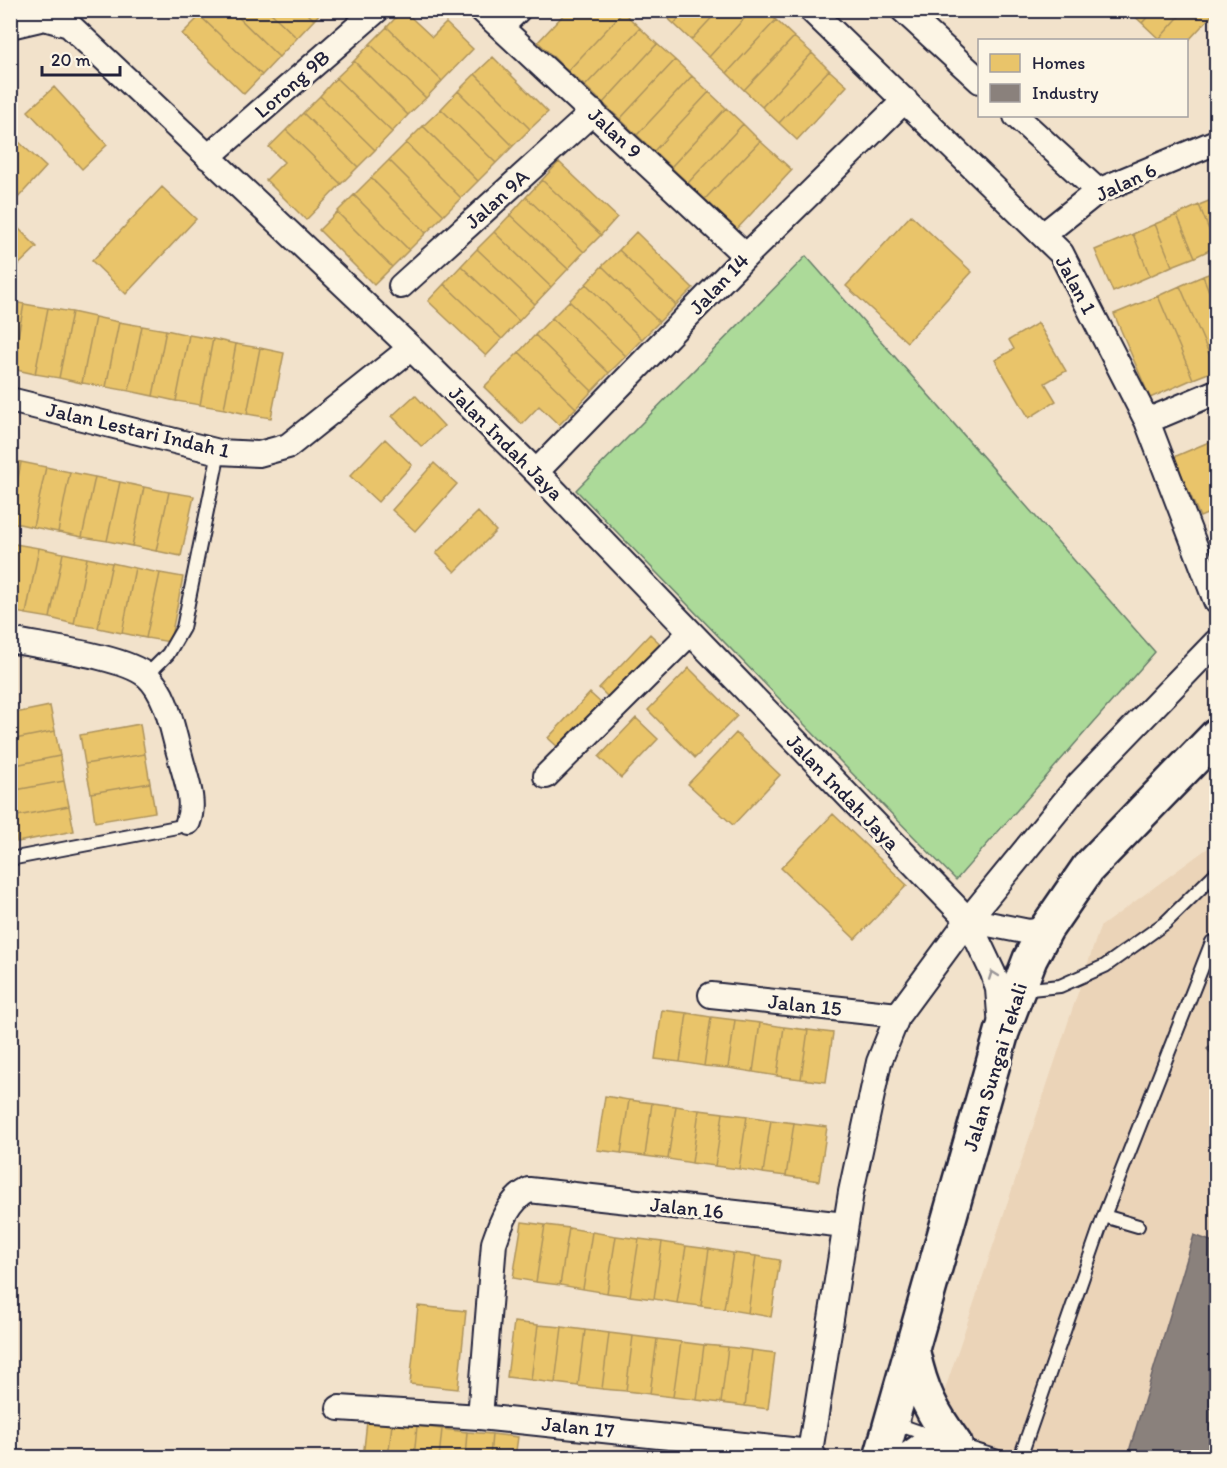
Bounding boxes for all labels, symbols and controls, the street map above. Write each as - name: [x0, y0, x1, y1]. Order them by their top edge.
- scale bar: [42, 39, 120, 77]
- legend: [978, 39, 1188, 117]
- street label: Lorong 9B: [249, 44, 334, 123]
- text: 20 m: [51, 49, 91, 71]
- text: Homes: [1032, 52, 1085, 74]
- text: Industry: [1032, 82, 1099, 104]
- street label: Jalan 9: [583, 102, 647, 164]
- street label: Jalan 6: [1091, 157, 1160, 206]
- street label: Jalan 9A: [460, 163, 534, 234]
- street label: Jalan 14: [683, 248, 754, 319]
- street label: Jalan 1: [1051, 251, 1102, 319]
- street label: Jalan Indah Jaya: [444, 380, 569, 505]
- street label: Jalan Lestari Indah 1: [44, 396, 232, 463]
- street label: Jalan Indah Jaya: [782, 728, 905, 855]
- one-way arrow: [987, 970, 1000, 980]
- street label: Jalan Sungai Tekali: [957, 980, 1032, 1154]
- street label: Jalan 15: [767, 988, 843, 1021]
- street label: Jalan 16: [649, 1191, 725, 1224]
- street label: Jalan 17: [540, 1410, 616, 1443]

